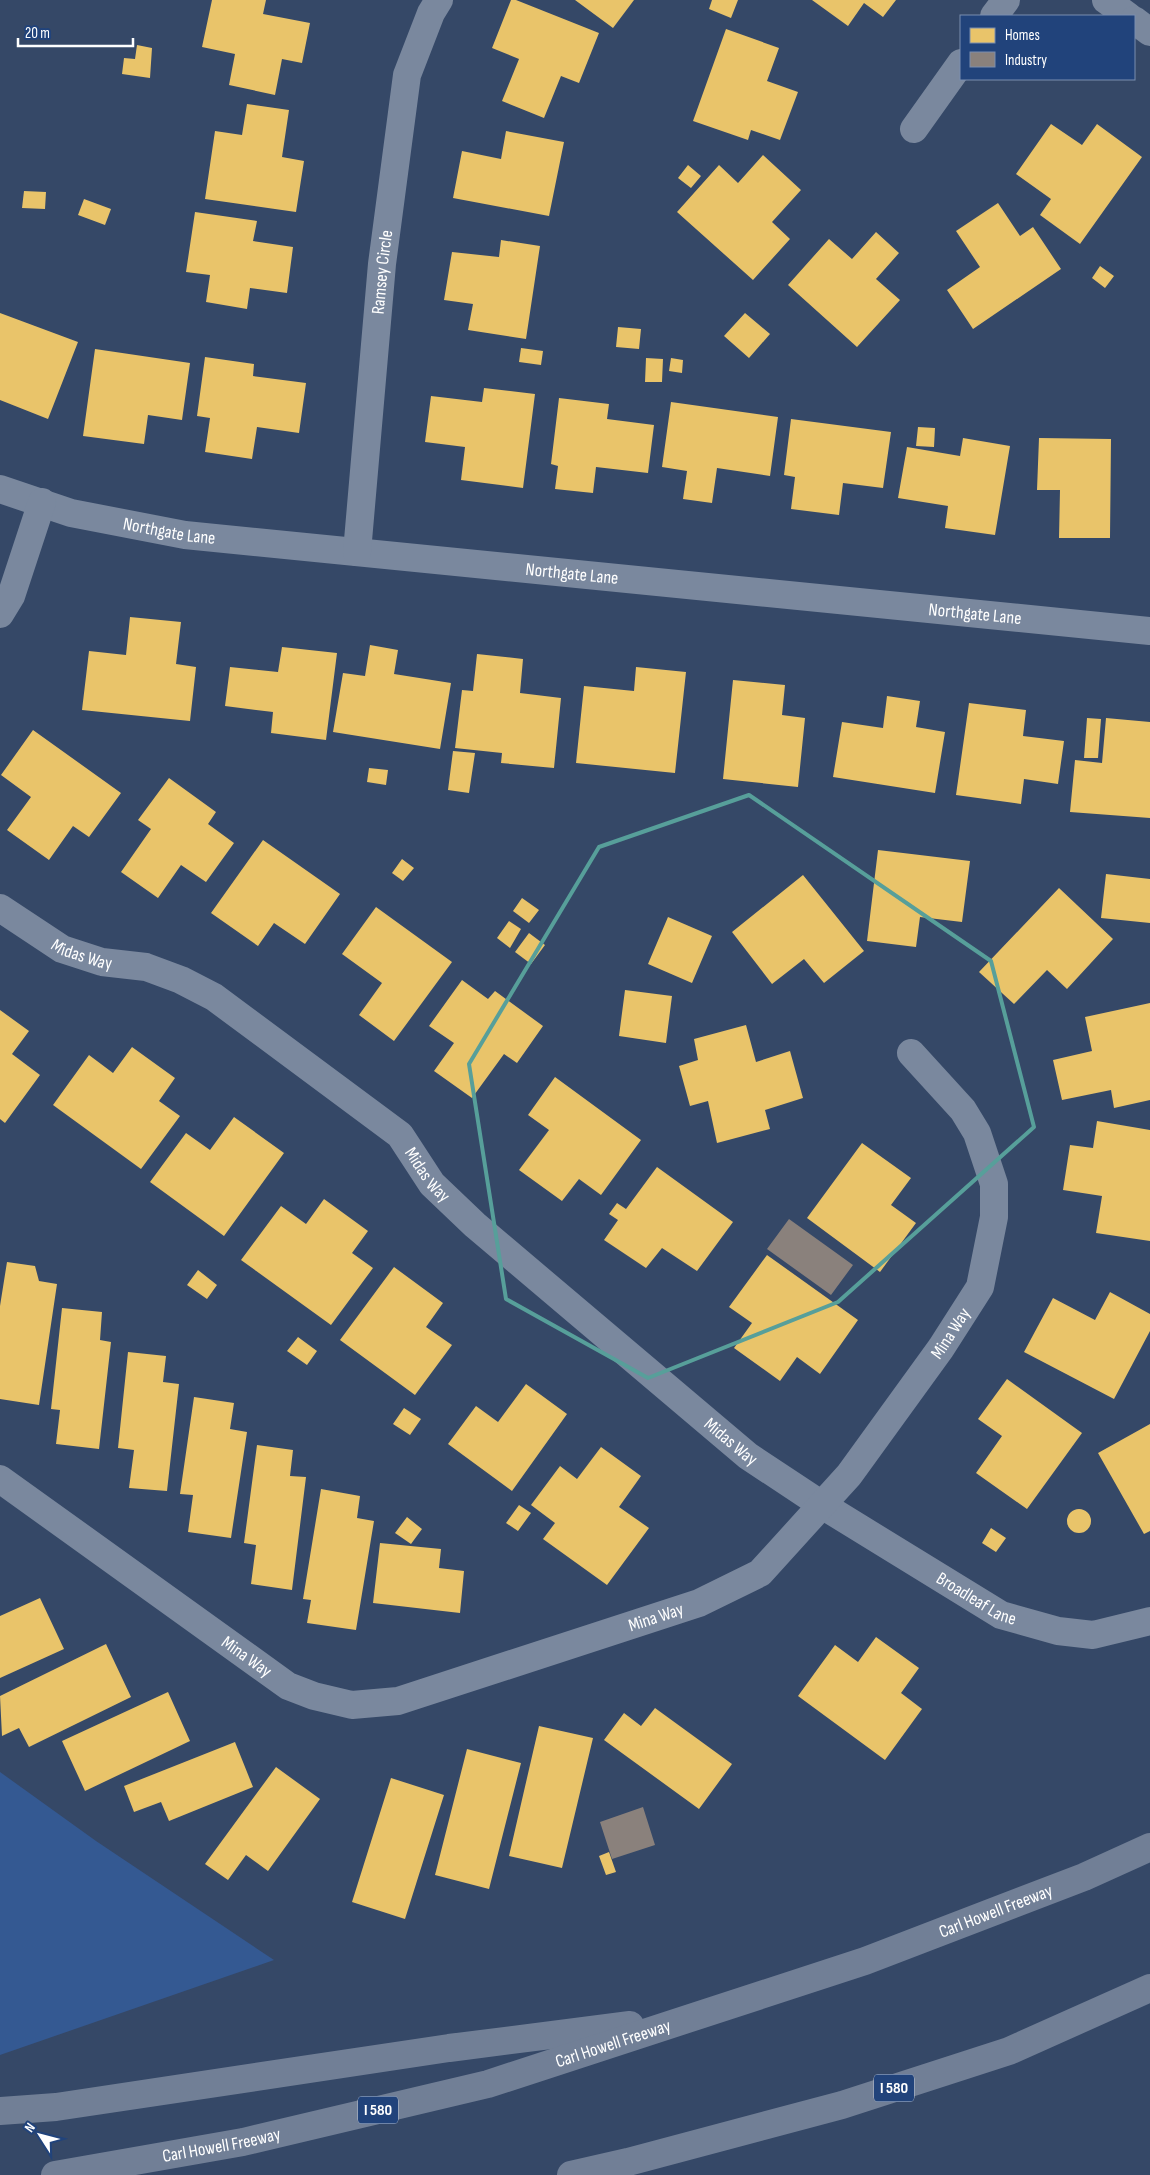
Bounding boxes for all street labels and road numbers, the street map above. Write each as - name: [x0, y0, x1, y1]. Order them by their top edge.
- street label: Ramsey Circle: [367, 229, 397, 315]
- street label: Northgate Lane: [121, 513, 216, 548]
- street label: Northgate Lane: [525, 558, 619, 589]
- street label: Northgate Lane: [928, 599, 1022, 629]
- street label: Midas Way: [47, 934, 113, 974]
- street label: Midas Way: [400, 1143, 455, 1206]
- street label: Mina Way: [926, 1304, 975, 1363]
- street label: Midas Way: [700, 1413, 761, 1470]
- street label: Broadleaf Lane: [933, 1567, 1019, 1629]
- street label: Mina Way: [626, 1598, 686, 1636]
- street label: Mina Way: [218, 1631, 276, 1681]
- street label: Carl Howell Freeway: [936, 1880, 1055, 1942]
- street label: Carl Howell Freeway: [553, 2015, 673, 2072]
- road number: I 580: [874, 2074, 914, 2102]
- road number: I 580: [358, 2096, 398, 2124]
- street label: Carl Howell Freeway: [161, 2123, 283, 2166]

